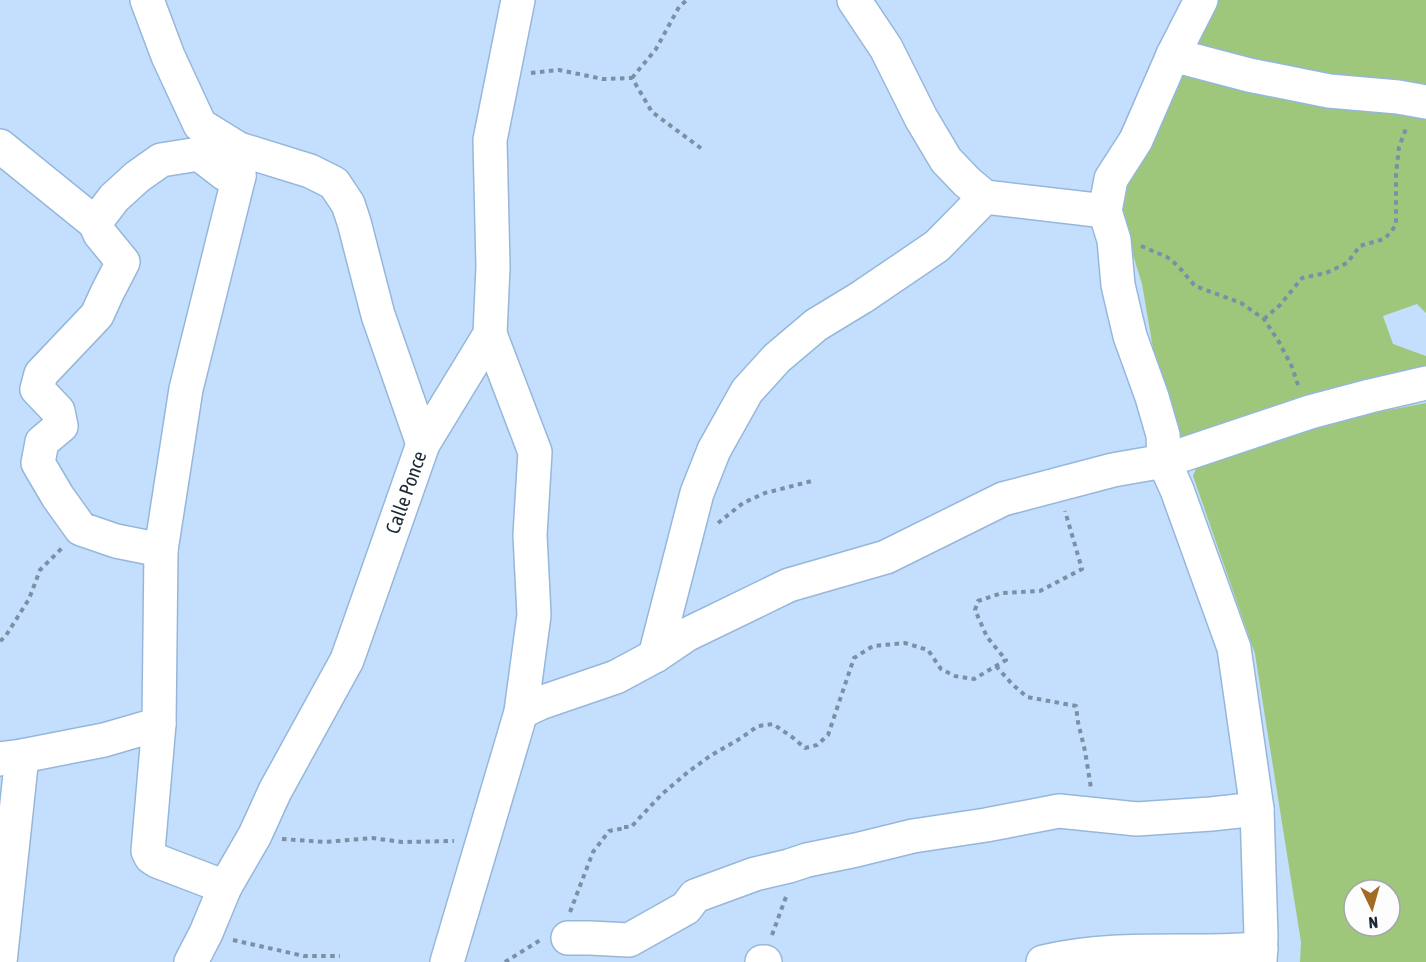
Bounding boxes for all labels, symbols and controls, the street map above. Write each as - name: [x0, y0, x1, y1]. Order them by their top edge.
- street label: Calle Ponce: [380, 448, 431, 536]
- north arrow: [1342, 878, 1402, 938]
- text: N: [1368, 914, 1379, 932]

